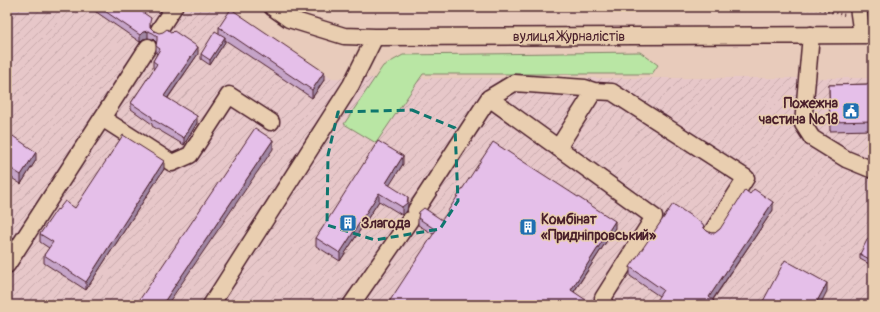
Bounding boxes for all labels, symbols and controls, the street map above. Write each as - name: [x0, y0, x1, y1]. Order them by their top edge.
- street label: вулиця Журналістів: [513, 28, 625, 45]
- place label: Пожежна частина №18: [758, 95, 838, 128]
- public building icon: Пожежна частина №18: [841, 101, 861, 121]
- place label: Комбінат «Придніпровський»: [541, 211, 657, 244]
- building icon: Злагода: [338, 213, 358, 233]
- place label: Злагода: [361, 215, 411, 232]
- building icon: Комбінат «Придніпровський»: [518, 217, 538, 237]

